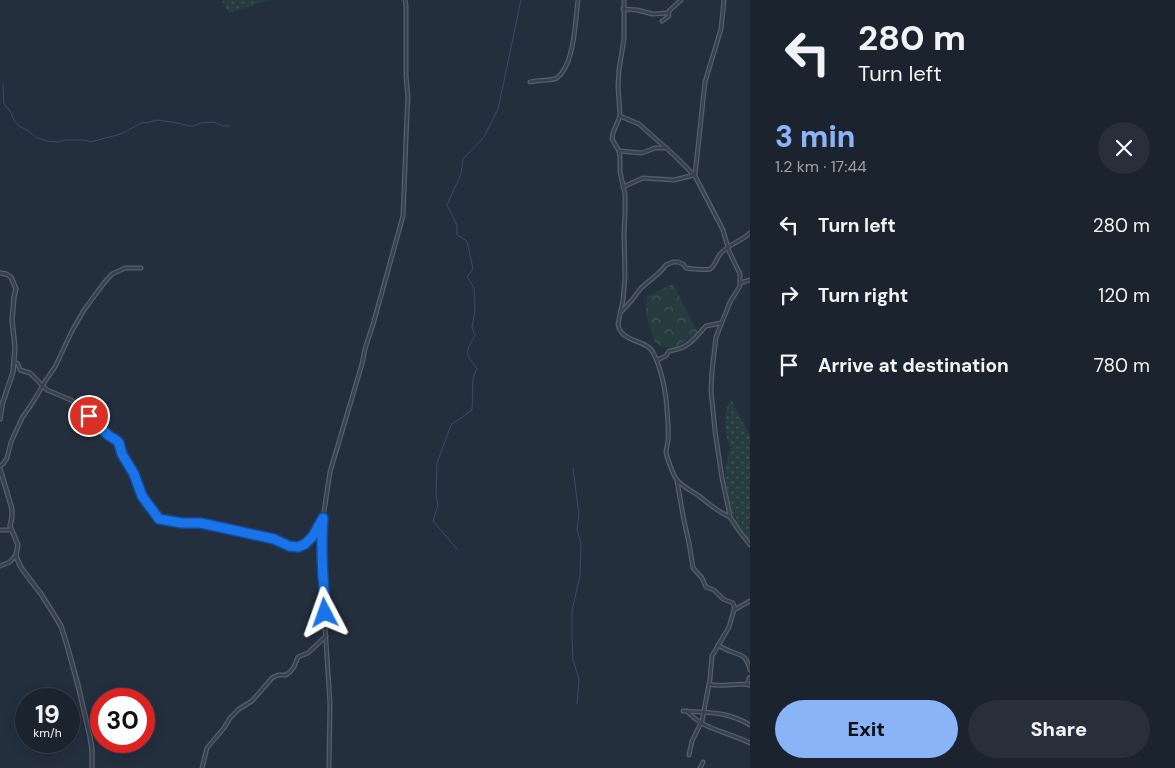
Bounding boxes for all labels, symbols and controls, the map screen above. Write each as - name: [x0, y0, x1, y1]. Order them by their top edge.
- text: 280 m: [858, 15, 966, 61]
- icon: left: [775, 20, 840, 85]
- text: Turn left: [858, 59, 942, 88]
- text: 3 min: [775, 117, 855, 156]
- button: close: [1098, 122, 1150, 174]
- text: 1.2 km · 17:44: [775, 156, 867, 177]
- icon: left: [775, 211, 803, 239]
- text: Turn left: [818, 213, 896, 238]
- text: 280 m: [1093, 213, 1150, 238]
- icon: right: [775, 281, 803, 309]
- text: Turn right: [818, 283, 908, 308]
- text: 120 m: [1098, 283, 1150, 308]
- icon: arrive: [775, 351, 803, 379]
- text: Arrive at destination: [818, 353, 1009, 378]
- text: 780 m: [1094, 353, 1150, 378]
- pin: [68, 395, 110, 437]
- icon: arrive: [75, 402, 103, 430]
- position arrow: [298, 586, 350, 638]
- speed limit sign: 30: [90, 688, 155, 753]
- text: 19: [35, 698, 60, 731]
- button: Exit: [775, 700, 958, 758]
- button: Share: [968, 700, 1150, 758]
- text: km/h: [33, 725, 62, 741]

